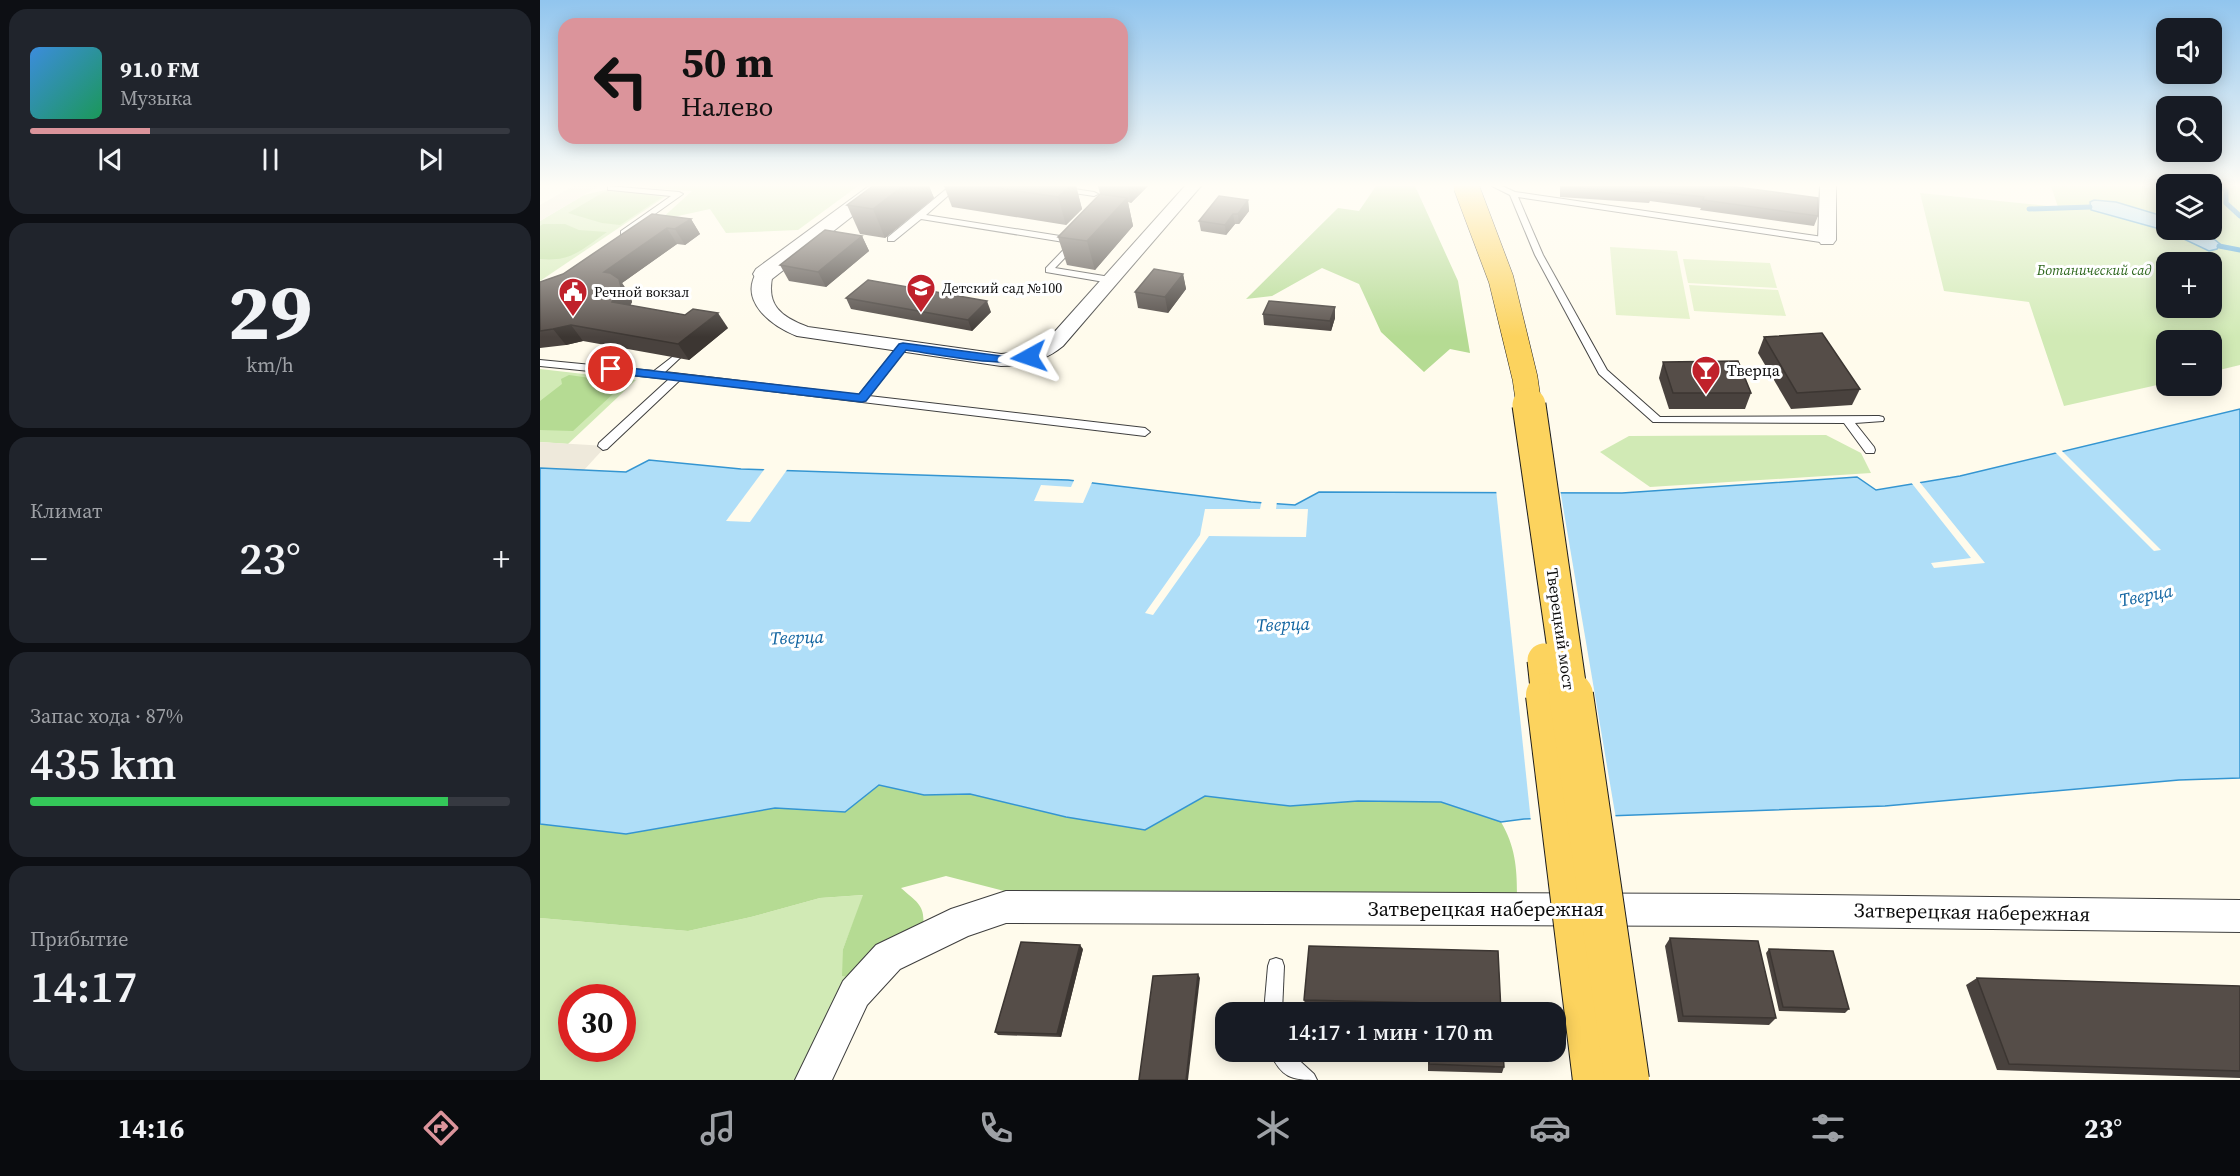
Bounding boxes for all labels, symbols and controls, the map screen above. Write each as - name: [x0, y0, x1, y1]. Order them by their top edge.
- map controls: [2156, 18, 2222, 396]
- button: sound: [2156, 18, 2222, 84]
- text: 50 m: [681, 33, 774, 91]
- icon: left: [582, 42, 660, 120]
- text: 91.0 FM: [120, 54, 199, 84]
- text: Музыка: [120, 84, 192, 112]
- text: Налево: [681, 88, 773, 125]
- button: search: [2156, 96, 2222, 162]
- icon: previous: [94, 143, 127, 176]
- icon: pause: [254, 143, 287, 176]
- icon: next: [414, 143, 447, 176]
- button: layers: [2156, 174, 2222, 240]
- button: +: [2156, 252, 2222, 318]
- text: 29: [228, 258, 312, 365]
- park label: Ботанический сад: [2036, 260, 2152, 280]
- school or university icon: Детский сад №100: [905, 272, 937, 314]
- public building icon: Речной вокзал: [557, 276, 589, 318]
- place label: Детский сад №100: [942, 278, 1062, 298]
- place label: Речной вокзал: [594, 282, 689, 302]
- position arrow: [997, 325, 1061, 389]
- button: −: [2156, 330, 2222, 396]
- pin: [585, 343, 636, 394]
- text: km/h: [246, 351, 294, 379]
- icon: arrive: [594, 352, 627, 385]
- bar icon: Тверца: [1690, 354, 1722, 396]
- place label: Тверца: [1727, 359, 1781, 381]
- text: Климат: [30, 497, 103, 525]
- text: 23°: [239, 527, 301, 589]
- text: −: [30, 536, 48, 581]
- text: +: [493, 536, 510, 581]
- street label: Тверецкий мост: [1542, 567, 1581, 692]
- water label: Тверца: [2117, 577, 2175, 612]
- water label: Тверца: [1256, 611, 1311, 637]
- water label: Тверца: [770, 624, 825, 650]
- text: Запас хода · 87%: [30, 702, 183, 730]
- text: 435 km: [30, 732, 177, 794]
- street label: Затверецкая набережная: [1368, 895, 1604, 923]
- street label: Затверецкая набережная: [1854, 896, 2090, 928]
- text: Прибытие: [30, 925, 128, 953]
- text: 14:17: [30, 955, 137, 1017]
- speed limit sign: 30: [558, 984, 636, 1062]
- text: 14:17 · 1 мин · 170 m: [1288, 1017, 1493, 1047]
- icon: directions: [420, 1107, 462, 1149]
- icon: music: [697, 1107, 739, 1149]
- icon: phone: [975, 1107, 1017, 1149]
- icon: climate: [1252, 1107, 1294, 1149]
- icon: car: [1529, 1107, 1571, 1149]
- icon: filters: [1807, 1107, 1849, 1149]
- text: 14:16: [118, 1110, 184, 1147]
- text: 23°: [2084, 1110, 2122, 1147]

